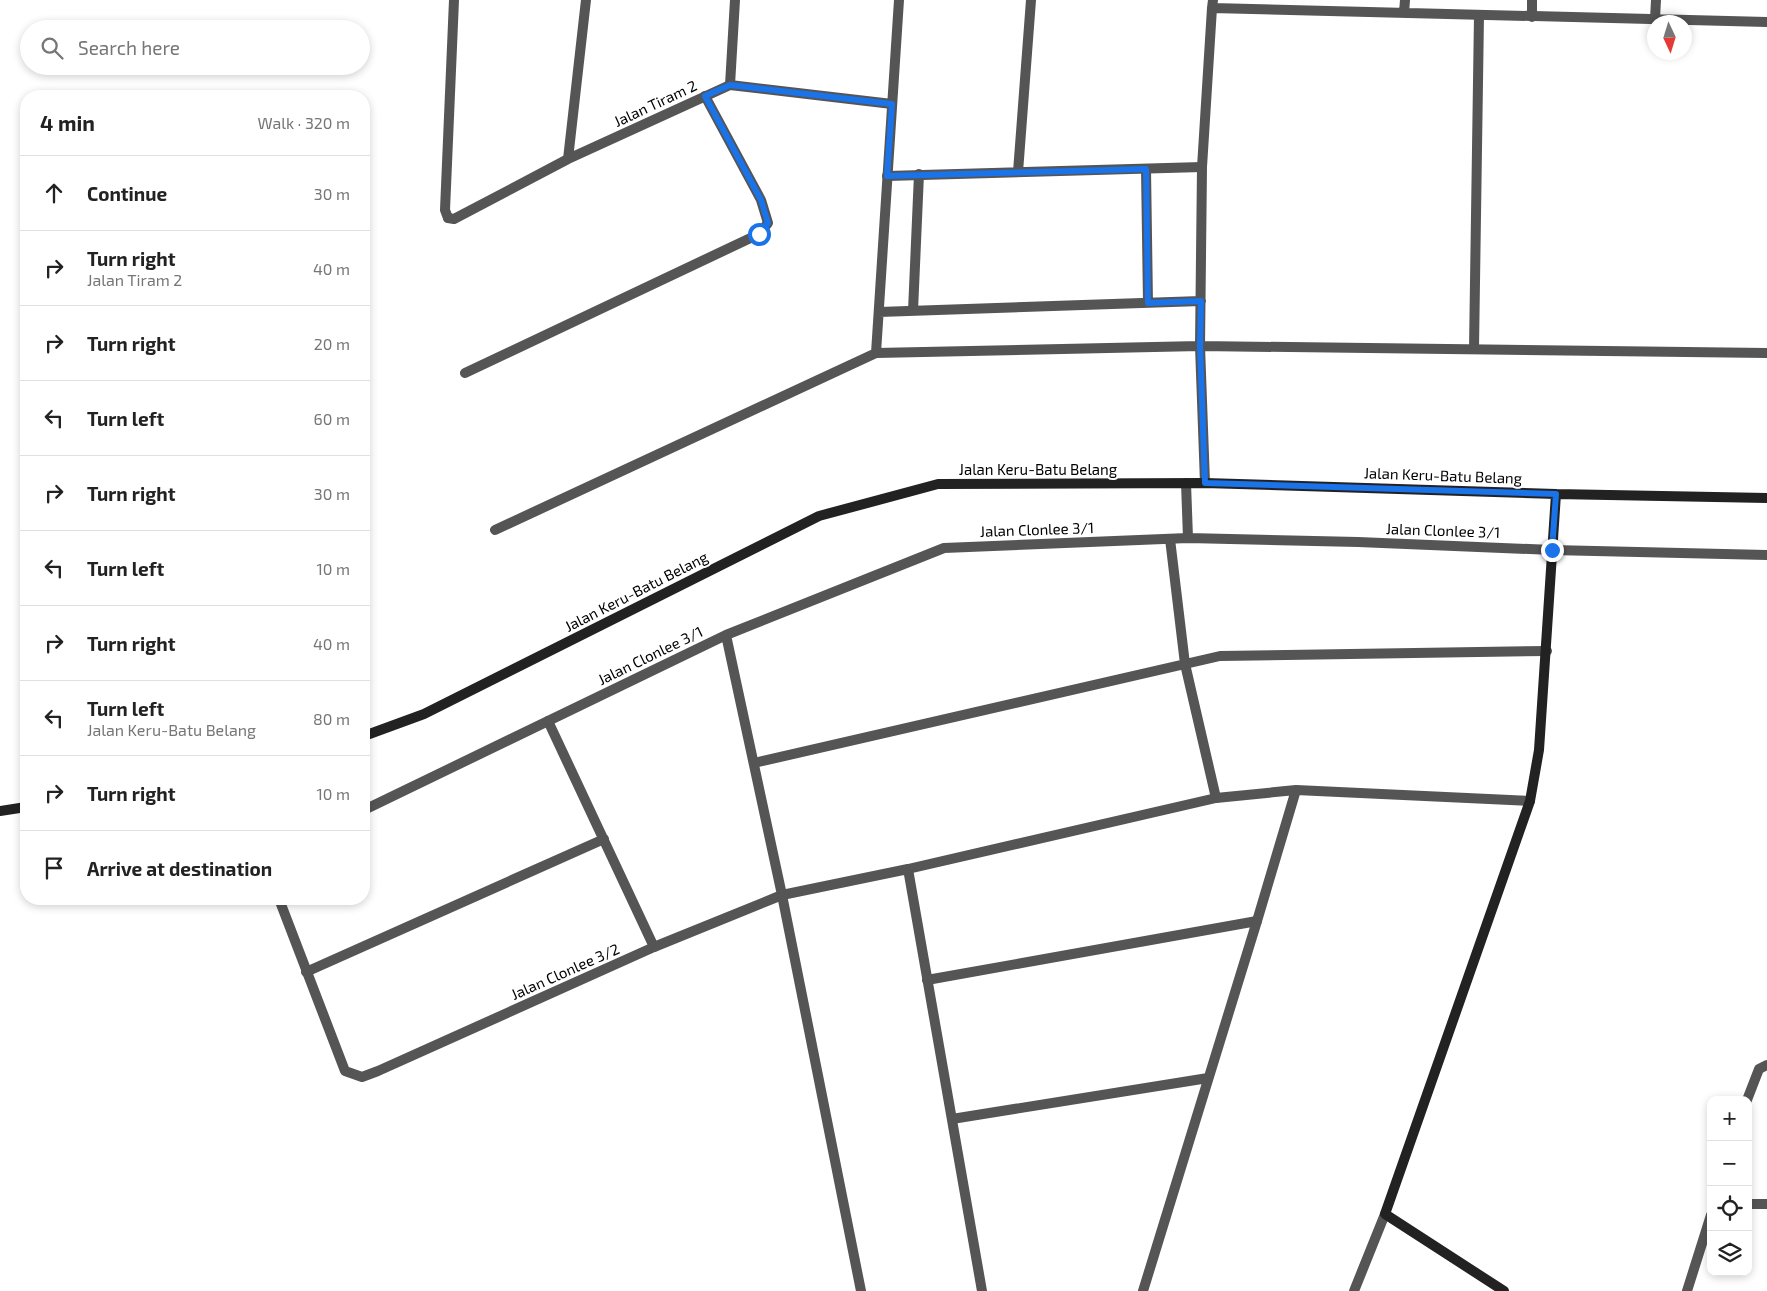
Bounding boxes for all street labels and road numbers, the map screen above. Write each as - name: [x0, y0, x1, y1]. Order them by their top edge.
- street label: Jalan Tiram 2: [611, 76, 699, 130]
- street label: Jalan Keru-Batu Belang: [959, 460, 1118, 478]
- street label: Jalan Keru-Batu Belang: [1364, 463, 1523, 487]
- street label: Jalan Clonlee 3/1: [980, 518, 1094, 540]
- street label: Jalan Clonlee 3/1: [1386, 519, 1500, 541]
- street label: Jalan Keru-Batu Belang: [561, 547, 711, 635]
- street label: Jalan Clonlee 3/1: [595, 622, 705, 688]
- street label: Jalan Clonlee 3/2: [508, 939, 622, 1003]

